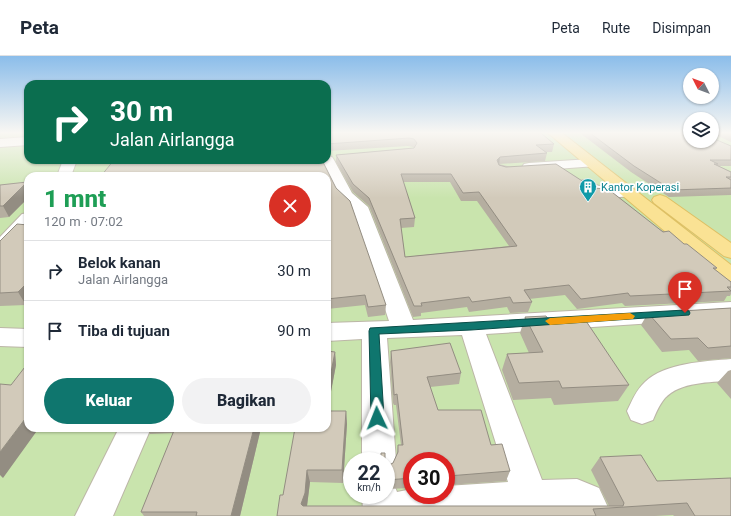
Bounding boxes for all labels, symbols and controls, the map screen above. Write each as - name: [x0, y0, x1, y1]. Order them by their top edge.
- text: Peta: [20, 16, 59, 39]
- text: Peta: [552, 20, 580, 36]
- text: Rute: [602, 20, 630, 36]
- text: Disimpan: [652, 20, 711, 36]
- north arrow: [683, 68, 719, 104]
- map controls: [683, 68, 719, 148]
- text: 30 m: [110, 95, 173, 128]
- icon: right: [44, 96, 96, 148]
- button: layers: [683, 112, 719, 148]
- text: Jalan Airlangga: [110, 129, 235, 150]
- building icon: Kantor Koperasi: [578, 177, 598, 202]
- place label: Kantor Koperasi: [601, 181, 679, 194]
- text: 1 mnt: [44, 185, 106, 213]
- button: close: [269, 185, 311, 227]
- text: 120 m · 07:02: [44, 214, 123, 229]
- text: Belok kanan: [78, 254, 161, 272]
- icon: right: [44, 260, 66, 282]
- text: 30 m: [277, 262, 311, 280]
- text: Jalan Airlangga: [78, 272, 168, 287]
- pin: [668, 272, 702, 313]
- icon: arrive: [674, 278, 696, 300]
- icon: arrive: [44, 320, 66, 342]
- text: Tiba di tujuan: [78, 322, 170, 340]
- text: 90 m: [277, 322, 311, 340]
- button: Keluar: [44, 378, 174, 424]
- button: Bagikan: [182, 378, 311, 424]
- position arrow: [356, 397, 398, 439]
- speed limit sign: 30: [403, 452, 455, 504]
- text: 22: [358, 461, 380, 485]
- text: km/h: [357, 482, 381, 493]

